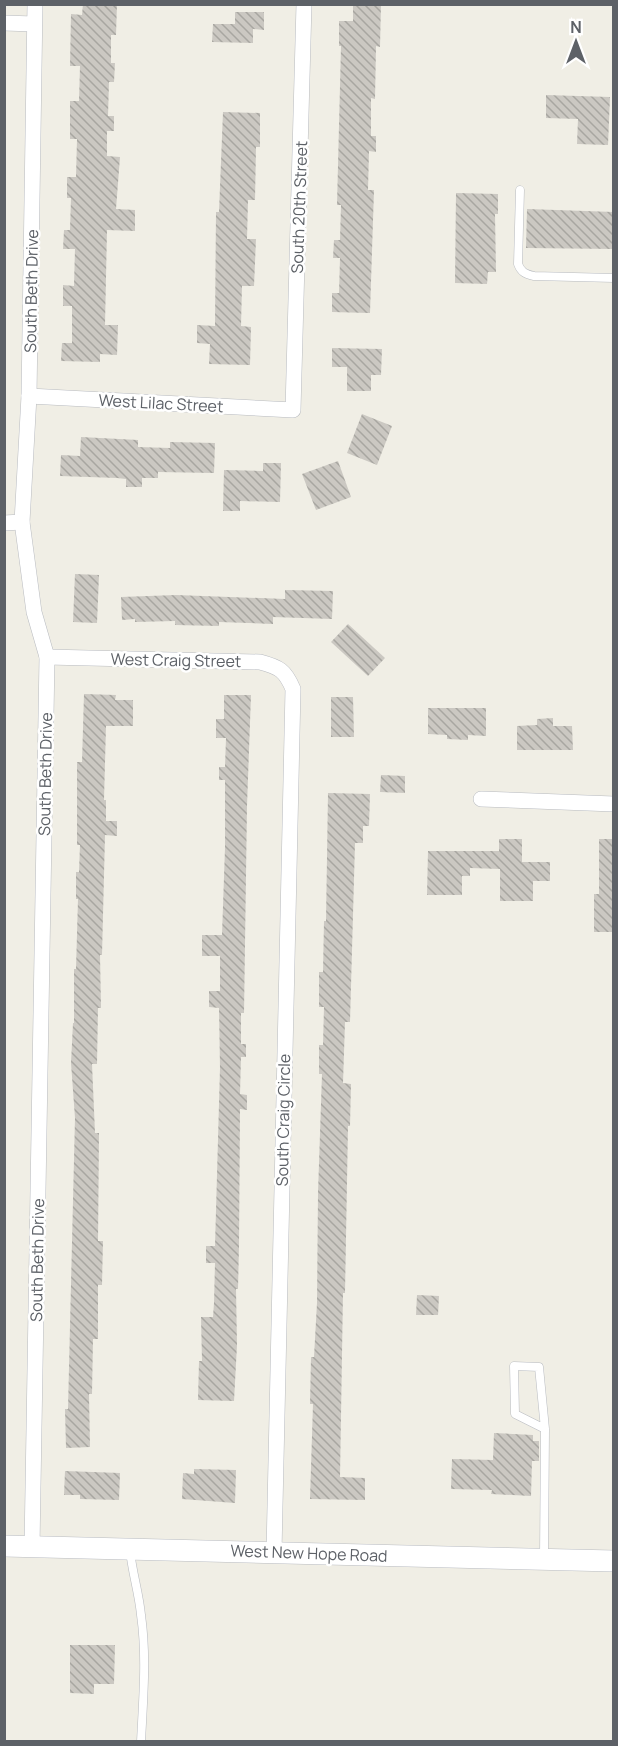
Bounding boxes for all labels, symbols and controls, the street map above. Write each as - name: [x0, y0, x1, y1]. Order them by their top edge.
- north arrow: [546, 12, 606, 72]
- text: N: [570, 16, 582, 38]
- street label: South 20th Street: [286, 140, 312, 274]
- street label: South Beth Drive: [19, 229, 43, 353]
- street label: West Lilac Street: [98, 389, 224, 417]
- street label: West Craig Street: [111, 648, 241, 672]
- street label: South Beth Drive: [33, 712, 57, 836]
- street label: South Craig Circle: [271, 1053, 295, 1187]
- street label: South Beth Drive: [25, 1198, 49, 1322]
- street label: West New Hope Road: [230, 1539, 388, 1567]

